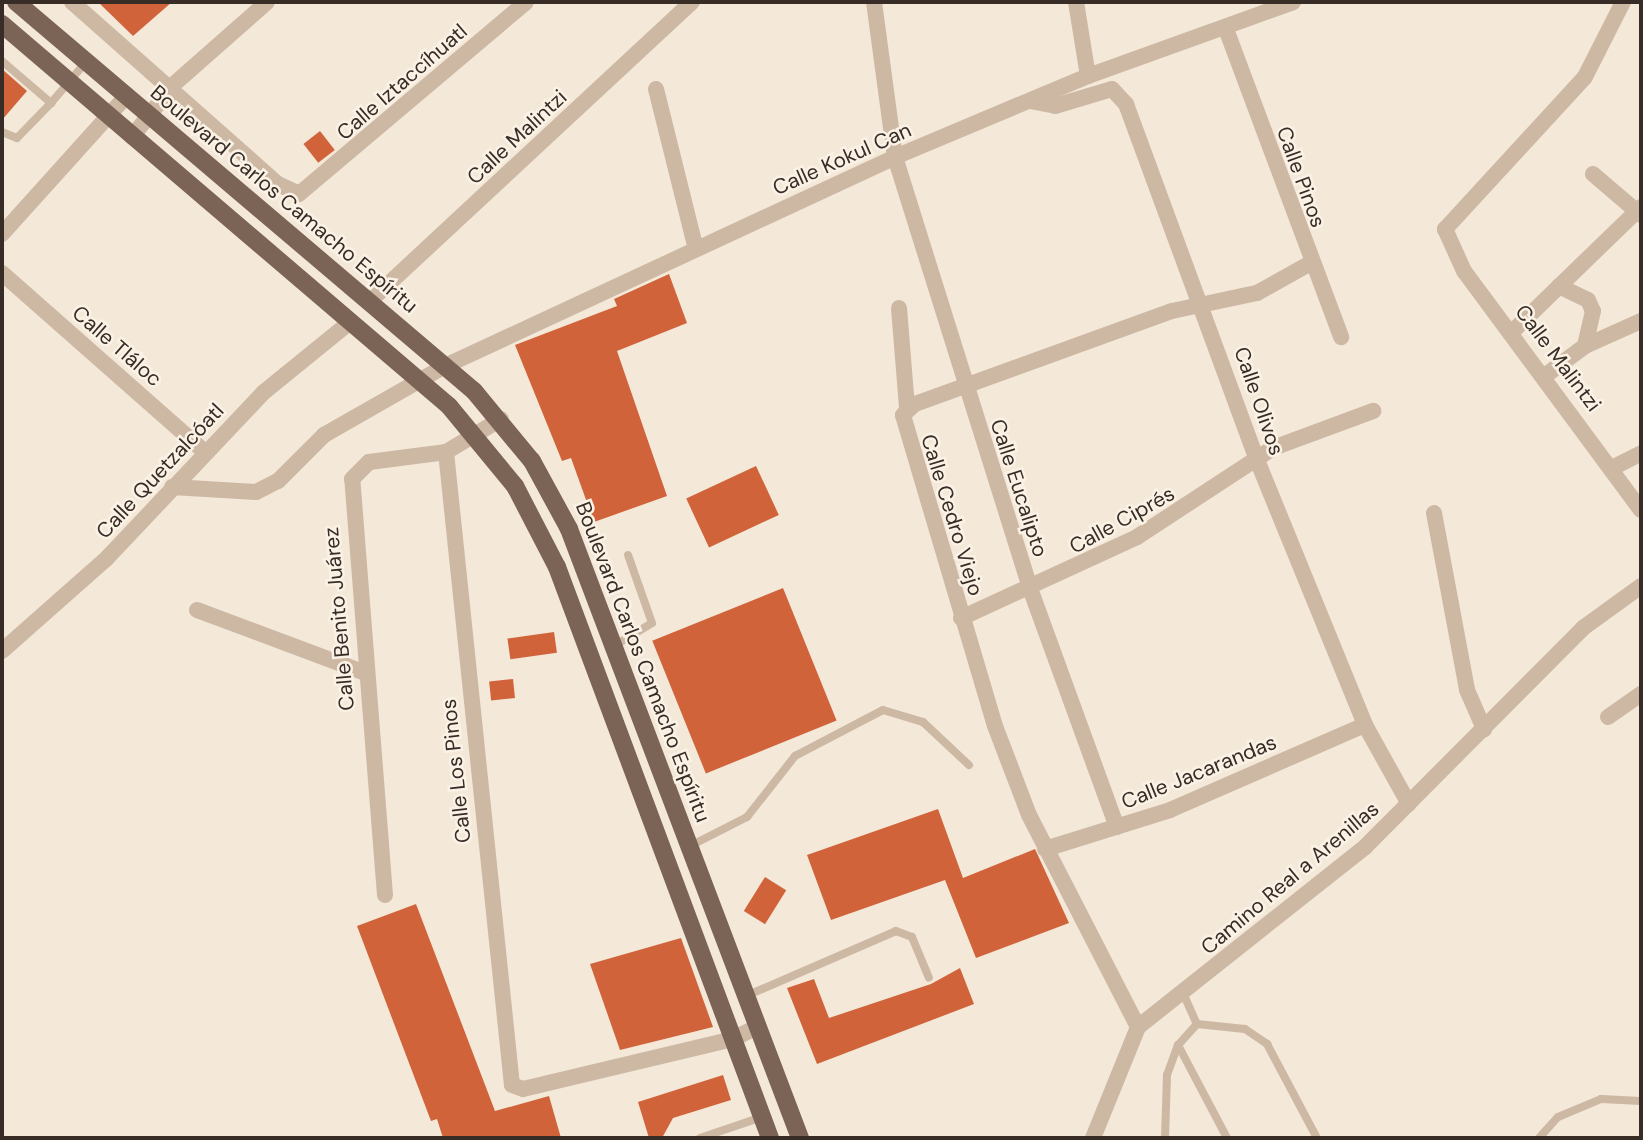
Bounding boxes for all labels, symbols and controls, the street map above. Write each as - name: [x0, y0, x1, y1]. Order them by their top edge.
- street label: Calle Iztaccíhuatl: [332, 19, 472, 145]
- street label: Boulevard Carlos Camacho Espíritu: [145, 80, 423, 318]
- street label: Calle Malintzi: [462, 84, 572, 190]
- street label: Calle Kokul Can: [769, 117, 915, 201]
- street label: Calle Pinos: [1271, 123, 1331, 231]
- street label: Calle Tláloc: [67, 300, 167, 392]
- street label: Calle Malintzi: [1510, 300, 1606, 416]
- street label: Calle Olivos: [1229, 344, 1289, 458]
- street label: Calle Quetzalcóatl: [91, 398, 229, 544]
- street label: Calle Eucalipto: [985, 416, 1053, 560]
- street label: Calle Cedro Viejo: [915, 431, 989, 599]
- street label: Calle Ciprés: [1065, 481, 1179, 559]
- street label: Boulevard Carlos Camacho Espíritu: [570, 498, 716, 826]
- street label: Calle Benito Juárez: [318, 526, 360, 712]
- street label: Calle Los Pinos: [436, 698, 476, 844]
- street label: Calle Jacarandas: [1118, 729, 1280, 815]
- street label: Camino Real a Arenillas: [1196, 796, 1384, 960]

